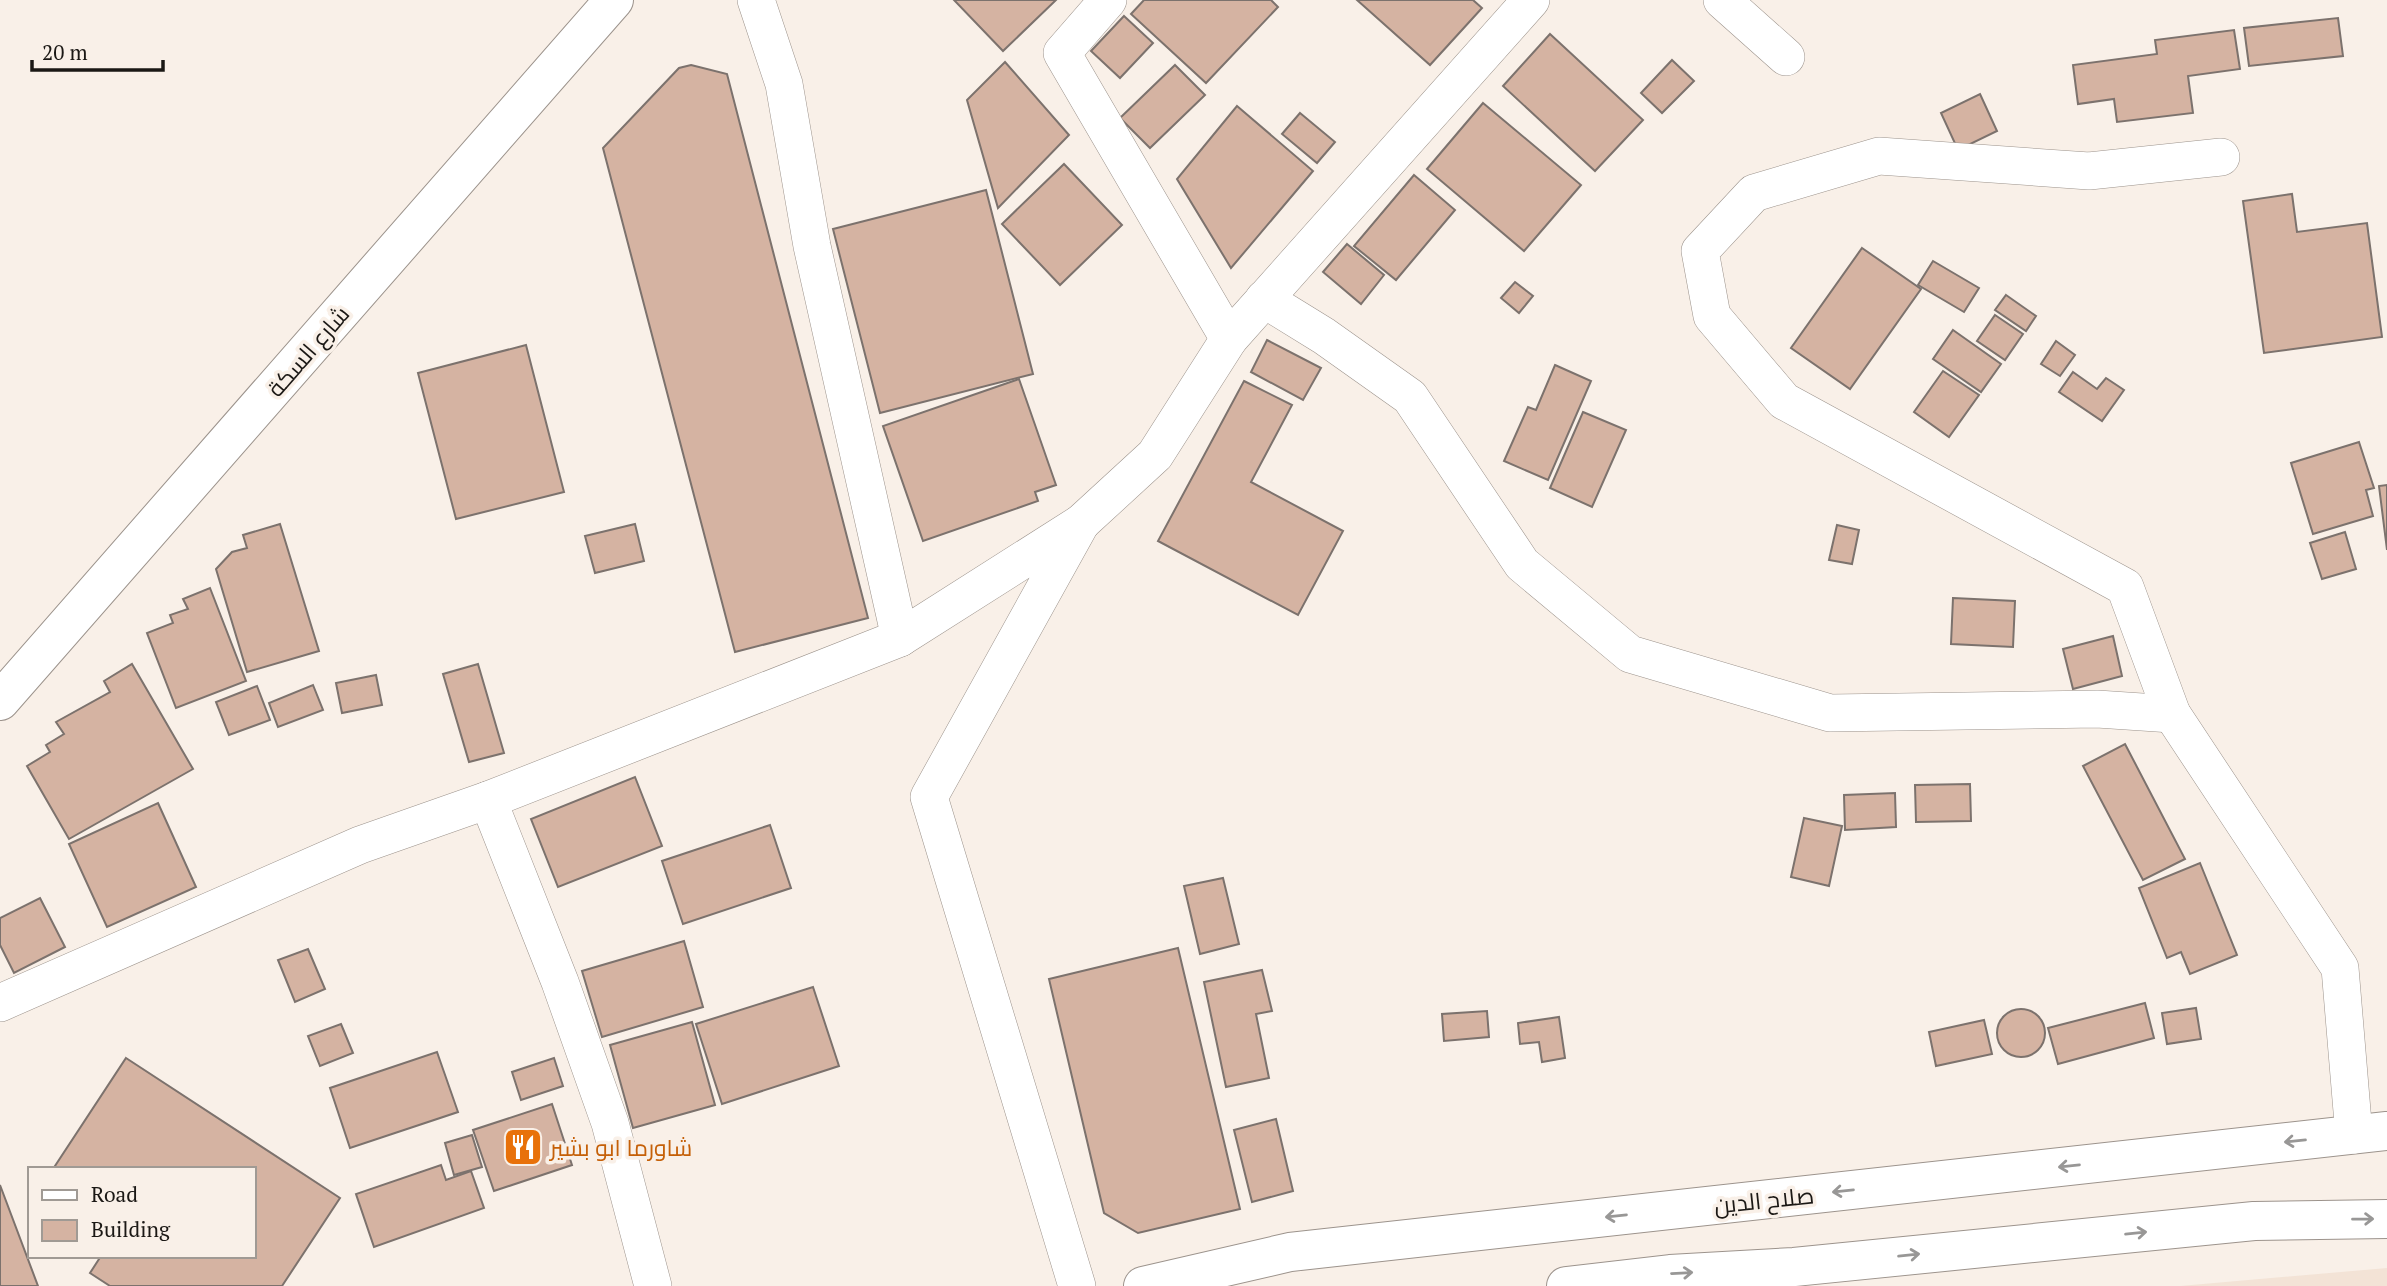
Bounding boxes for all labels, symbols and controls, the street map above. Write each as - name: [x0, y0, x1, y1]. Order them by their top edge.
- scale bar: [32, 28, 163, 72]
- text: 20 m: [42, 38, 88, 66]
- street label: شارع السكة: [260, 299, 357, 404]
- restaurant icon: شاورما ابو بشير: [502, 1126, 544, 1168]
- place label: شاورما ابو بشير: [548, 1132, 692, 1163]
- one-way arrow: [2284, 1135, 2307, 1148]
- one-way arrow: [2058, 1160, 2081, 1173]
- legend: [28, 1167, 256, 1258]
- street label: صلاح الدين: [1713, 1179, 1816, 1222]
- text: Road: [91, 1180, 138, 1208]
- one-way arrow: [1832, 1185, 1854, 1198]
- one-way arrow: [1606, 1210, 1628, 1223]
- one-way arrow: [2351, 1213, 2374, 1226]
- text: Building: [91, 1215, 171, 1243]
- one-way arrow: [2124, 1226, 2146, 1239]
- one-way arrow: [1897, 1249, 1920, 1262]
- one-way arrow: [1671, 1266, 1694, 1279]

